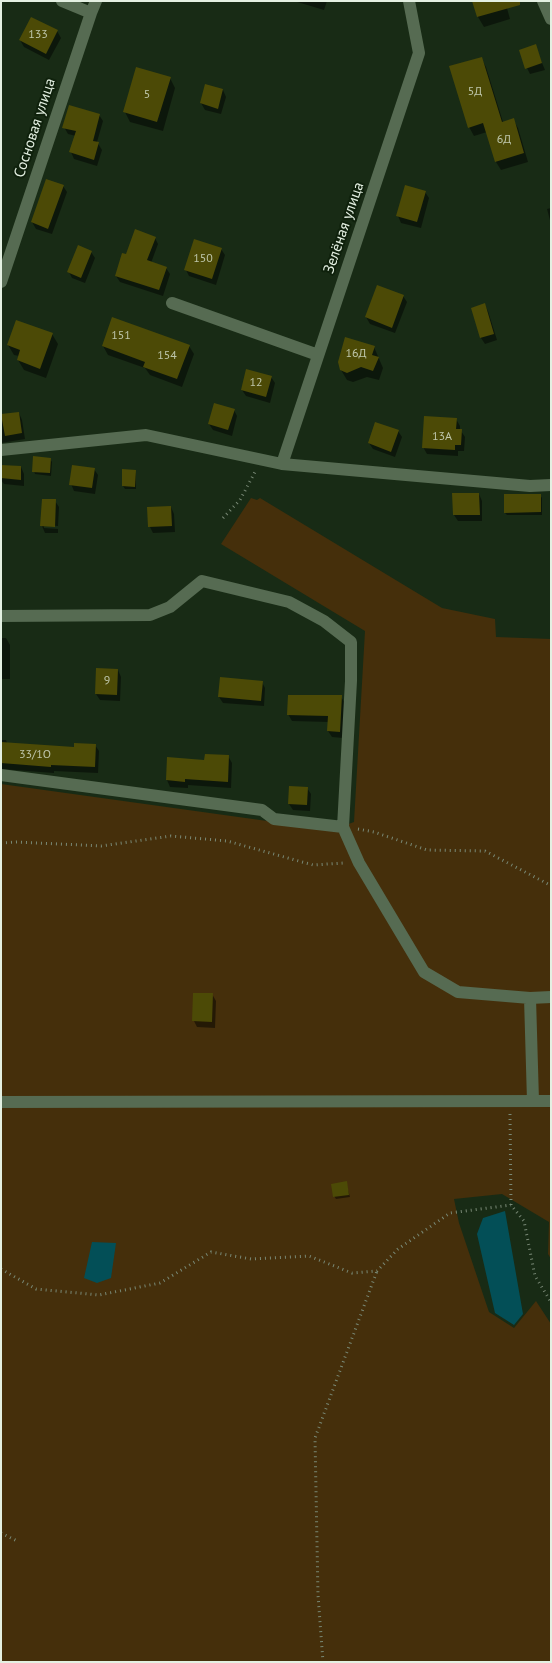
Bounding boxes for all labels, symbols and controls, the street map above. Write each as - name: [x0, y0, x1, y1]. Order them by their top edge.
- house number: 133: [28, 28, 48, 42]
- street label: Сосновая улица: [10, 76, 60, 180]
- house number: 5Д: [468, 85, 482, 99]
- house number: 5: [144, 88, 150, 102]
- house number: 6Д: [497, 133, 511, 147]
- street label: Зелёная улица: [320, 180, 368, 276]
- house number: 150: [193, 252, 213, 266]
- house number: 151: [111, 329, 131, 343]
- house number: 16Д: [345, 347, 367, 361]
- house number: 154: [157, 349, 177, 363]
- house number: 12: [249, 376, 263, 390]
- house number: 13А: [432, 430, 452, 444]
- house number: 9: [104, 674, 110, 688]
- house number: 33/1О: [19, 748, 51, 762]

